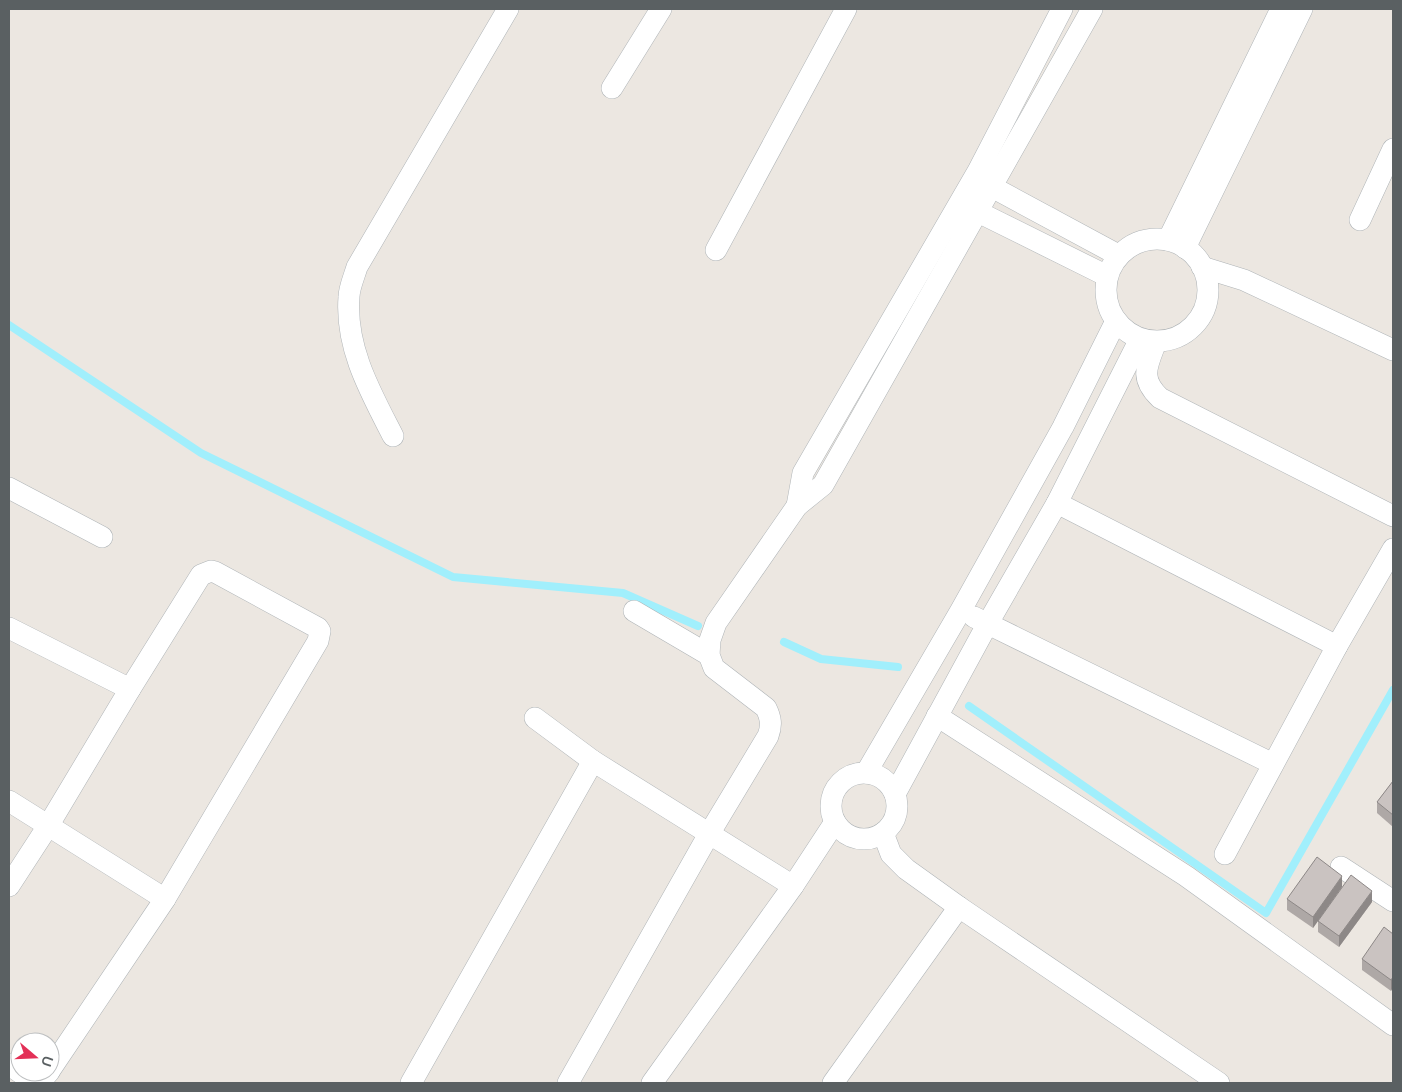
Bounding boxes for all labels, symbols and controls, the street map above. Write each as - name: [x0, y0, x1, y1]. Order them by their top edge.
- north arrow: [10, 1032, 60, 1082]
- text: U: [37, 1053, 57, 1069]

